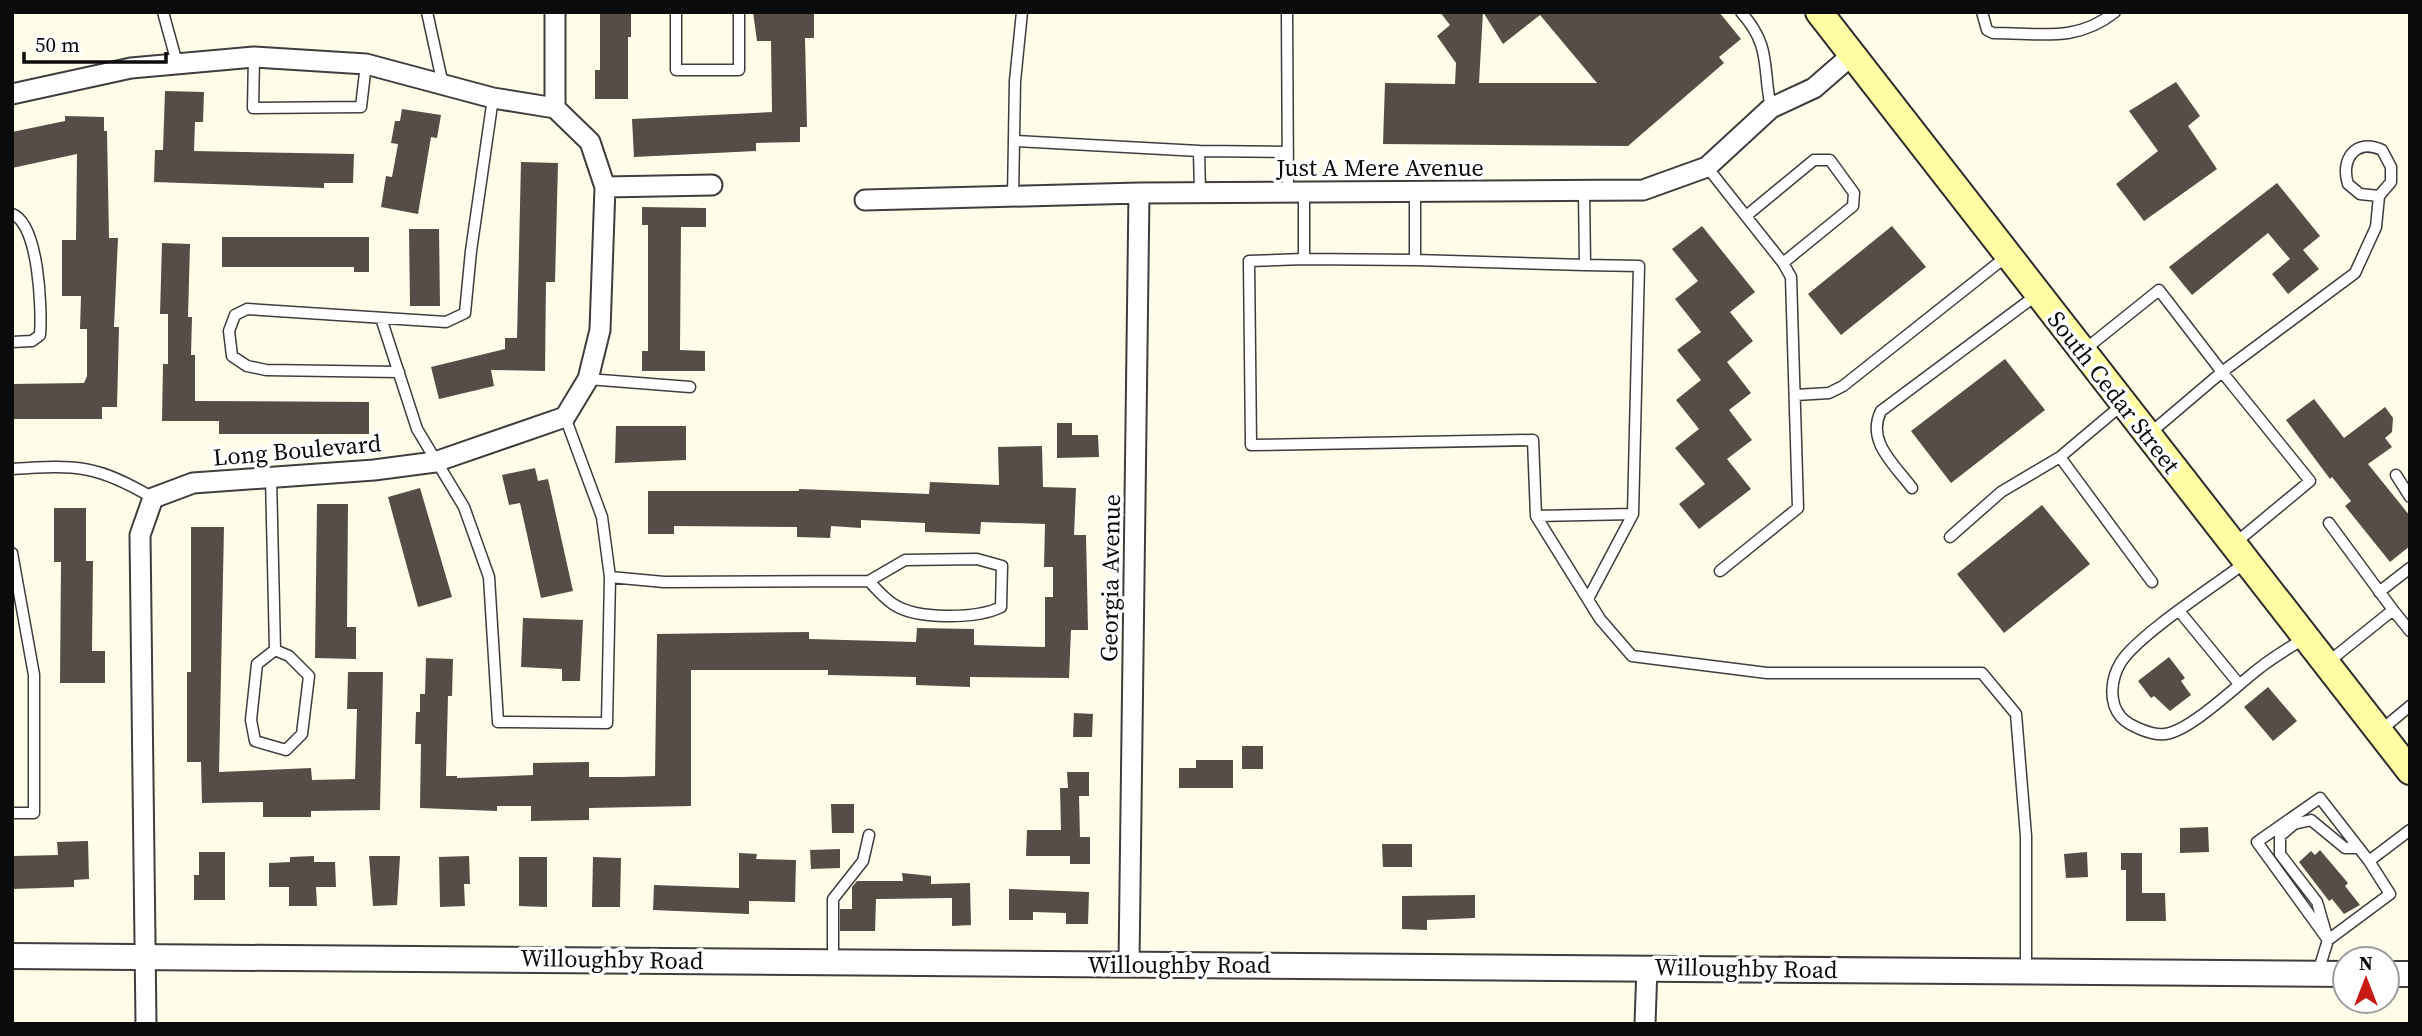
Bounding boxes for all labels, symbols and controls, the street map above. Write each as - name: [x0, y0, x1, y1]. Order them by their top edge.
- scale bar: [24, 21, 166, 65]
- text: 50 m: [35, 30, 80, 59]
- street label: Just A Mere Avenue: [1275, 151, 1484, 184]
- street label: South Cedar Street: [2040, 304, 2188, 480]
- street label: Long Boulevard: [212, 426, 383, 474]
- street label: Georgia Avenue: [1092, 494, 1128, 662]
- street label: Willoughby Road: [520, 941, 704, 977]
- north arrow: [2331, 945, 2401, 1015]
- street label: Willoughby Road: [1087, 948, 1271, 981]
- street label: Willoughby Road: [1654, 950, 1838, 986]
- text: N: [2359, 950, 2373, 976]

